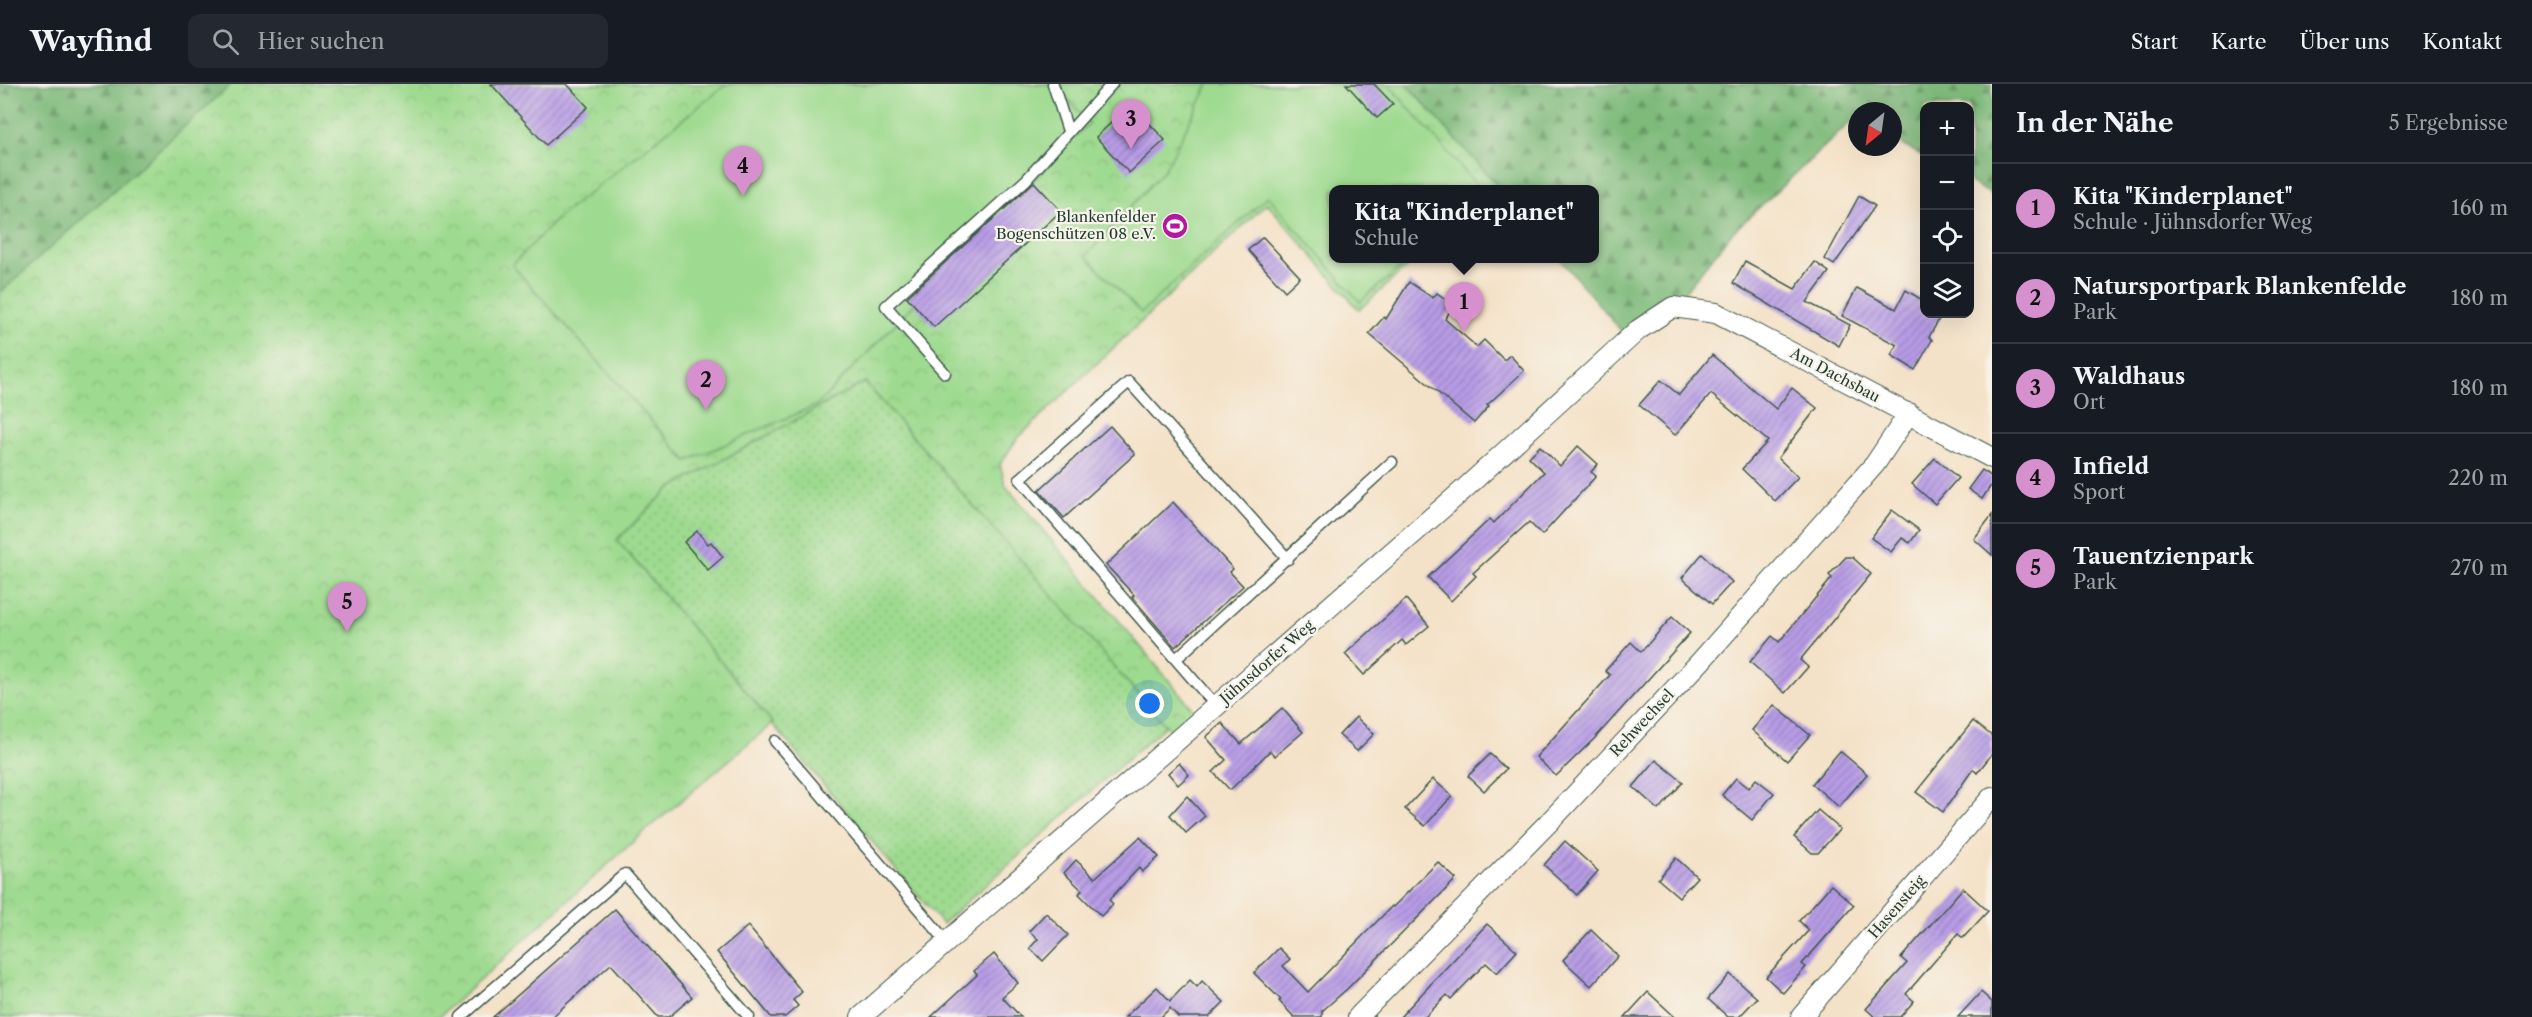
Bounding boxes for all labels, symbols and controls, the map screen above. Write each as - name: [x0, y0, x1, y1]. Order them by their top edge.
- search box: [188, 14, 608, 68]
- text: Wayfind: [30, 24, 152, 58]
- icon: search: [209, 25, 242, 58]
- text: Hier suchen: [257, 28, 385, 55]
- text: Start: [2131, 29, 2178, 54]
- text: Karte: [2211, 29, 2267, 54]
- text: Über uns: [2300, 29, 2389, 54]
- text: Kontakt: [2422, 29, 2502, 54]
- pin: 3: [1112, 100, 1150, 149]
- north arrow: [1848, 102, 1902, 156]
- map controls: [1920, 102, 1974, 318]
- button: +: [1920, 102, 1974, 156]
- text: In der Nähe: [2016, 107, 2173, 139]
- text: 5 Ergebnisse: [2389, 111, 2508, 135]
- pin: 4: [724, 147, 762, 196]
- button: −: [1920, 156, 1974, 210]
- text: Kita "Kinderplanet": [2073, 183, 2293, 210]
- popup: [1329, 185, 1599, 263]
- text: 1: [2031, 196, 2040, 220]
- text: 160 m: [2451, 196, 2508, 220]
- text: Kita "Kinderplanet": [1354, 199, 1574, 226]
- place label: Blankenfelder Bogenschützen 08 e.V.: [996, 207, 1157, 243]
- button: locate: [1920, 210, 1974, 264]
- text: Schule · Jühnsdorfer Weg: [2073, 210, 2312, 234]
- sports icon: Blankenfelder Bogenschützen 08 e.V.: [1160, 211, 1190, 241]
- text: Schule: [1354, 226, 1419, 250]
- button: layers: [1920, 264, 1974, 318]
- text: Natursportpark Blankenfelde: [2073, 273, 2406, 300]
- pin: 1: [1444, 282, 1484, 332]
- text: 2: [2030, 286, 2041, 310]
- text: 180 m: [2451, 286, 2508, 310]
- text: Park: [2073, 300, 2116, 324]
- street label: Am Dachsbau: [1786, 342, 1883, 406]
- pin: 2: [686, 360, 726, 410]
- text: Waldhaus: [2073, 363, 2185, 390]
- text: 3: [2030, 376, 2041, 400]
- text: 180 m: [2451, 376, 2508, 400]
- text: Ort: [2073, 390, 2105, 414]
- text: Infield: [2073, 453, 2149, 480]
- text: 4: [2030, 466, 2041, 490]
- text: 220 m: [2448, 466, 2508, 490]
- text: Sport: [2073, 480, 2125, 504]
- text: Tauentzienpark: [2073, 543, 2254, 570]
- text: 5: [2030, 556, 2041, 580]
- text: 270 m: [2450, 556, 2508, 580]
- text: Park: [2073, 570, 2116, 594]
- pin: 5: [328, 582, 366, 632]
- street label: Jühnsdorfer Weg: [1214, 615, 1318, 709]
- street label: Rehwechsel: [1606, 685, 1678, 760]
- your location: [1135, 689, 1164, 718]
- street label: Hasensteig: [1864, 871, 1929, 942]

